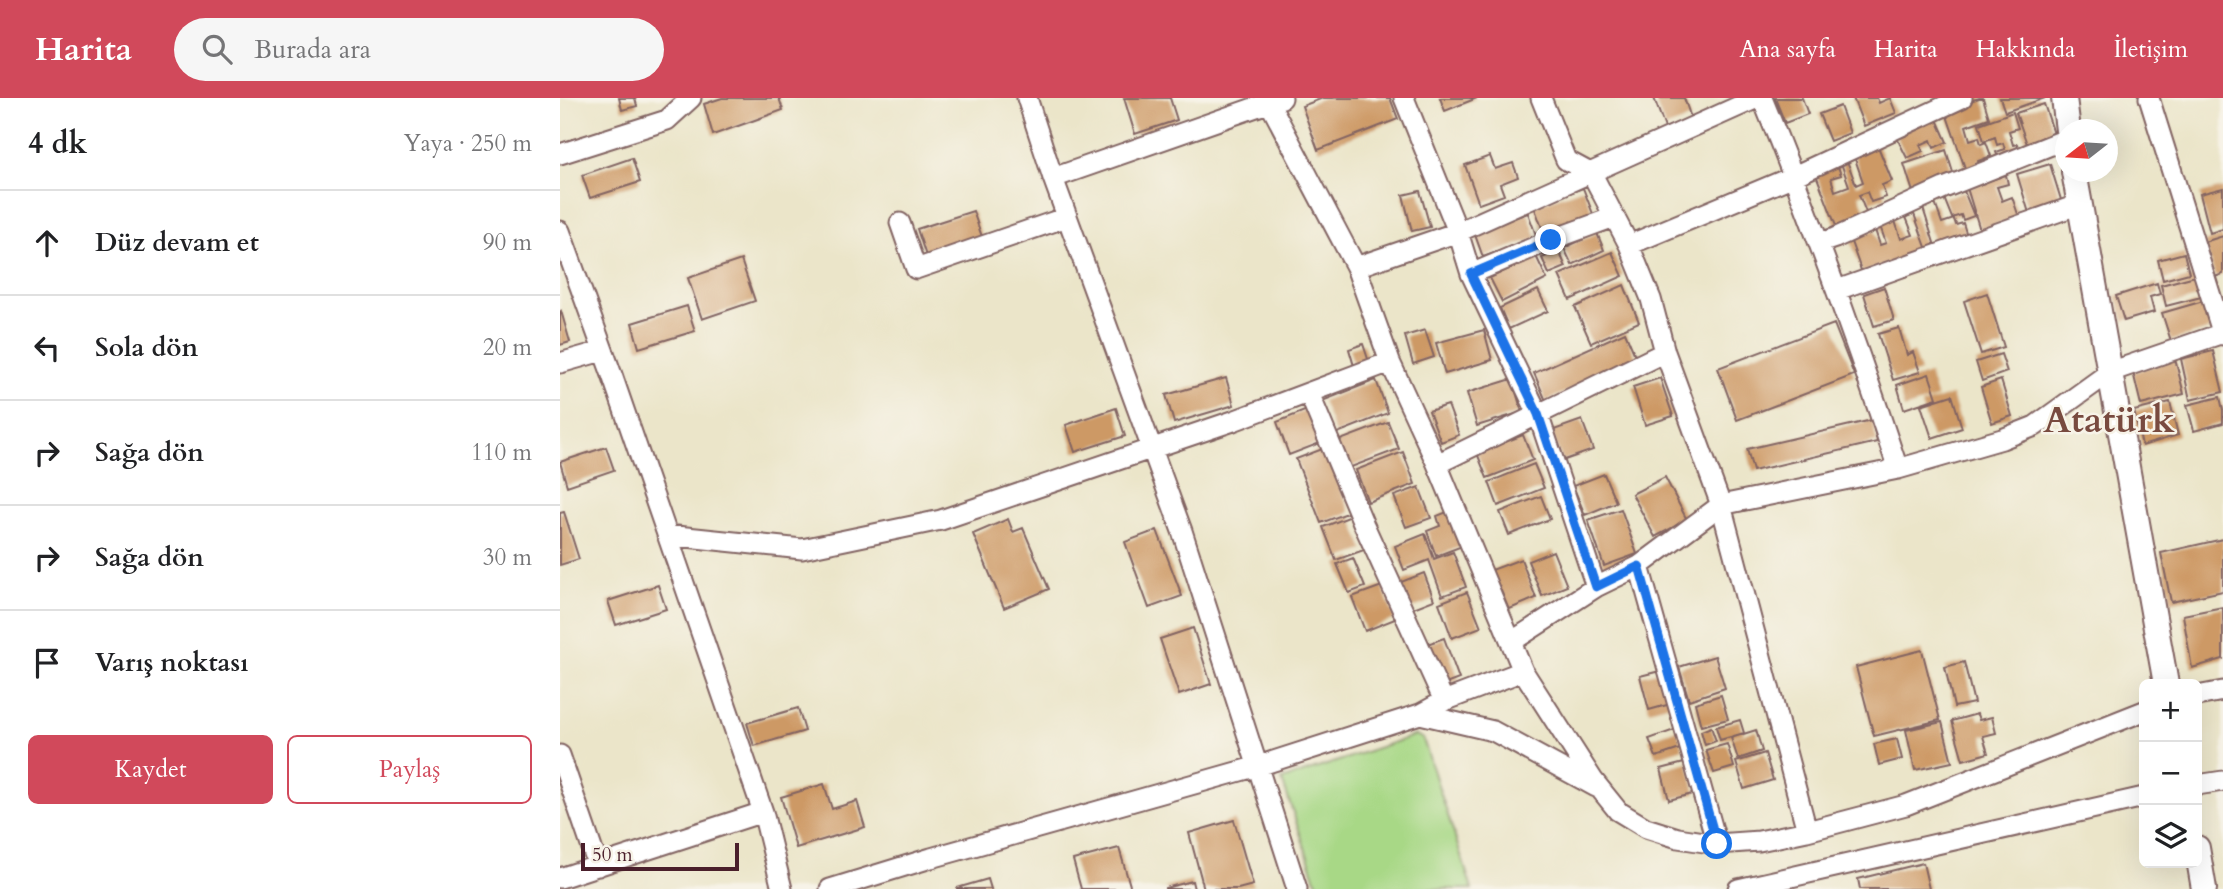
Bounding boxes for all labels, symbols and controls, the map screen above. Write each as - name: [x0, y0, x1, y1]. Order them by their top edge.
- search box: [174, 18, 664, 81]
- text: Harita: [35, 27, 132, 72]
- icon: search: [198, 30, 236, 68]
- text: Burada ara: [254, 32, 371, 67]
- text: Ana sayfa: [1740, 33, 1836, 66]
- text: Harita: [1874, 33, 1938, 66]
- text: Hakkında: [1976, 33, 2075, 66]
- text: İletişim: [2113, 33, 2188, 66]
- north arrow: [2055, 119, 2118, 182]
- text: 4 dk: [28, 123, 87, 164]
- text: Yaya · 250 m: [404, 128, 532, 159]
- icon: ahead: [28, 224, 66, 262]
- route end: [1535, 224, 1566, 255]
- text: Düz devam et: [95, 225, 259, 260]
- text: 90 m: [483, 227, 532, 258]
- icon: left: [28, 329, 66, 367]
- text: Sola dön: [95, 330, 198, 365]
- text: 20 m: [483, 332, 532, 363]
- district label: Atatürk: [2043, 395, 2175, 445]
- icon: right: [28, 434, 66, 472]
- text: Sağa dön: [95, 435, 204, 470]
- text: 110 m: [471, 437, 532, 468]
- icon: right: [28, 539, 66, 577]
- text: Sağa dön: [95, 540, 204, 575]
- text: 30 m: [483, 542, 532, 573]
- icon: arrive: [28, 644, 66, 682]
- text: Varış noktası: [95, 645, 248, 680]
- map controls: [2139, 679, 2202, 868]
- button: +: [2139, 679, 2202, 742]
- button: Kaydet: [28, 735, 273, 804]
- button: Paylaş: [287, 735, 532, 804]
- button: −: [2139, 742, 2202, 805]
- button: layers: [2139, 805, 2202, 868]
- route start: [1701, 828, 1732, 859]
- scale bar: [581, 840, 738, 872]
- text: 50 m: [592, 842, 633, 868]

